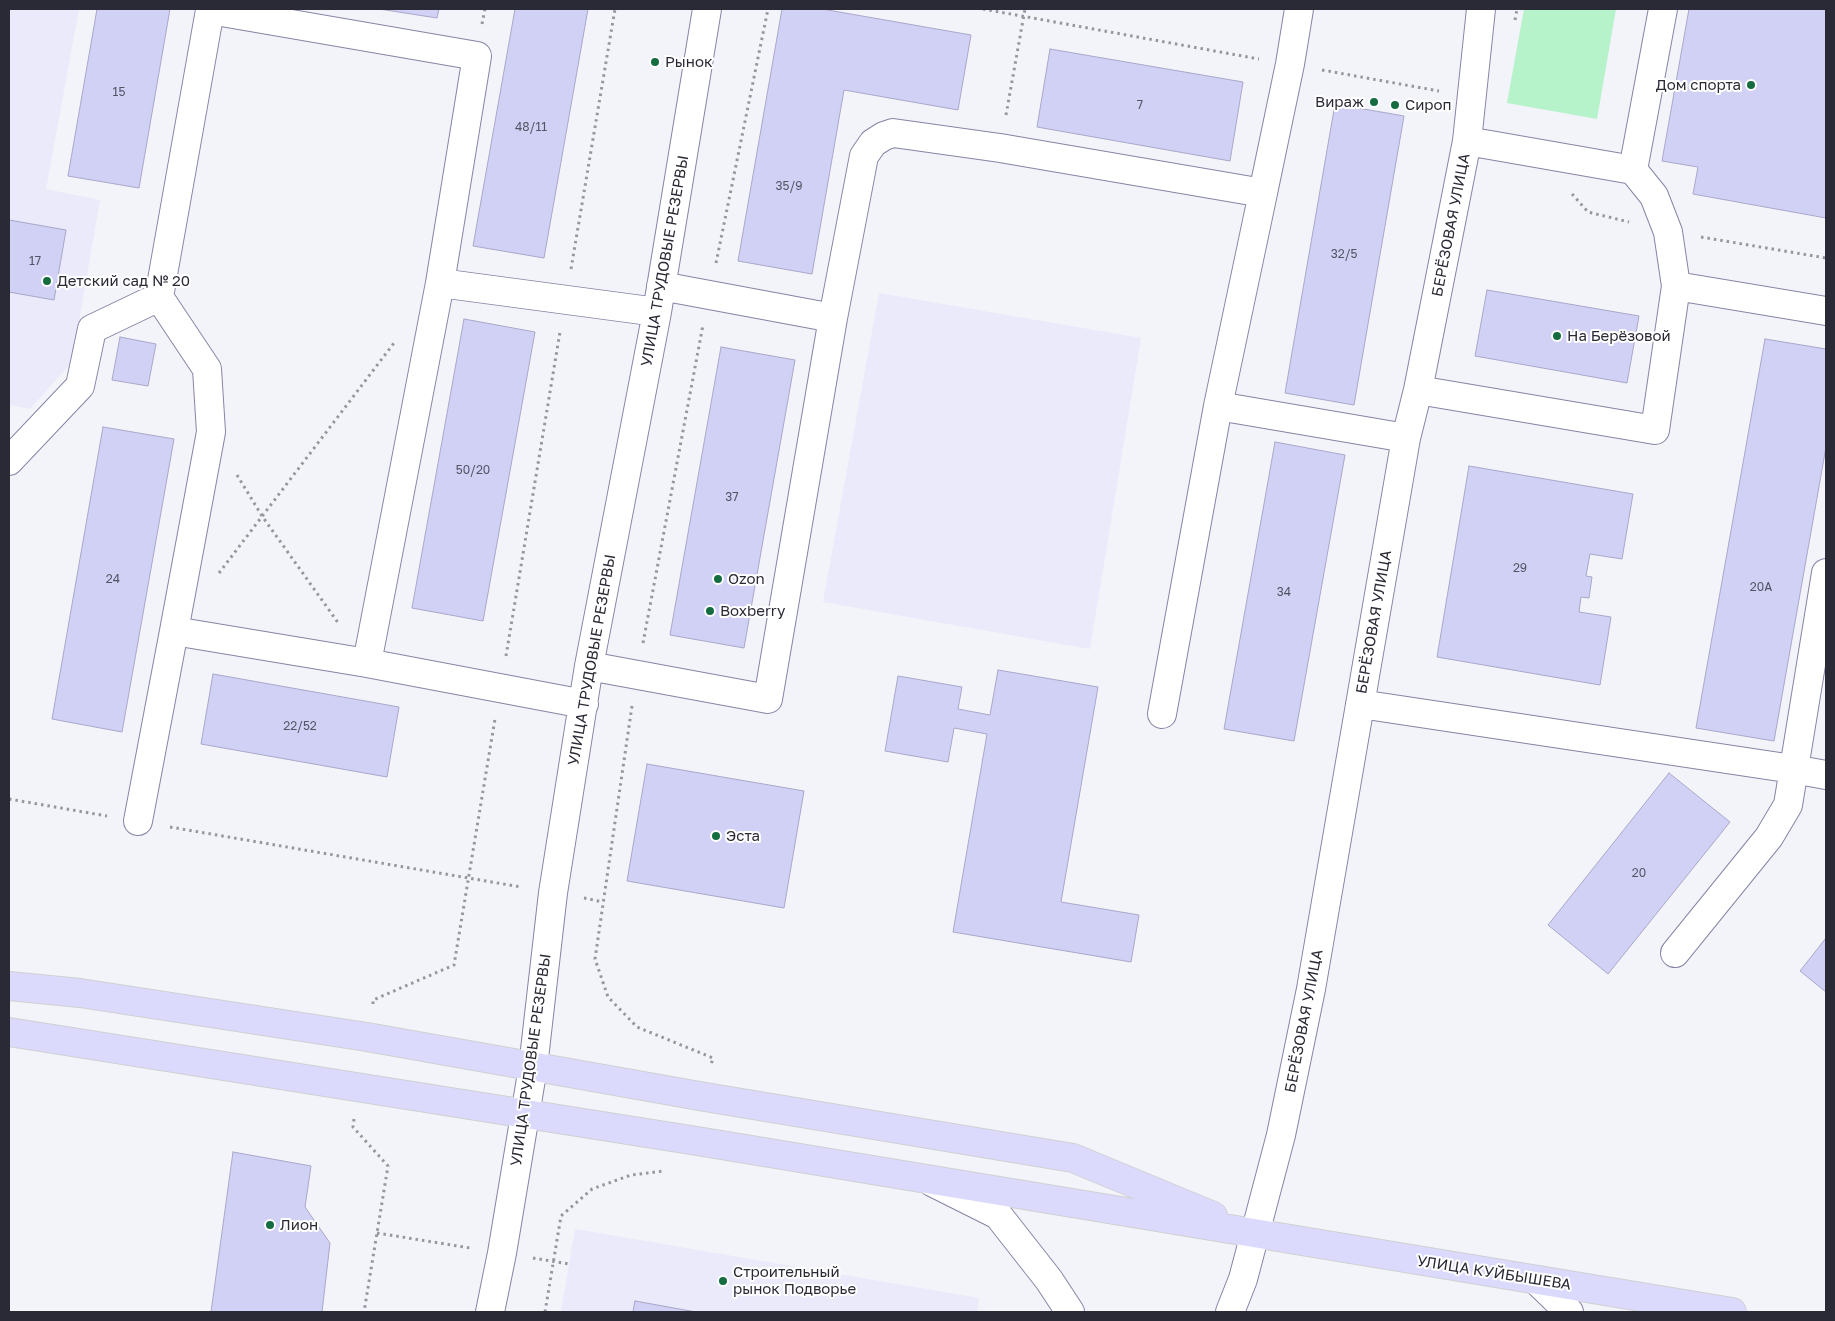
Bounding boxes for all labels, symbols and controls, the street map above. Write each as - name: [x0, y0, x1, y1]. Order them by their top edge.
- place label: Рынок: [665, 53, 713, 71]
- marker: Рынок: [649, 56, 661, 68]
- place label: Дом спорта: [1656, 76, 1741, 94]
- marker: Дом спорта: [1745, 79, 1757, 91]
- house number: 15: [113, 85, 125, 99]
- place label: Вираж: [1315, 93, 1364, 111]
- marker: Вираж: [1368, 96, 1380, 108]
- place label: Сироп: [1405, 96, 1452, 114]
- house number: 7: [1137, 98, 1143, 112]
- marker: Сироп: [1389, 99, 1401, 111]
- house number: 48/11: [515, 120, 547, 134]
- street label: БЕРЁЗОВАЯ УЛИЦА: [1428, 152, 1474, 298]
- street label: УЛИЦА ТРУДОВЫЕ РЕЗЕРВЫ: [638, 154, 692, 368]
- house number: 35/9: [776, 179, 802, 193]
- house number: 32/5: [1331, 247, 1357, 261]
- house number: 17: [29, 254, 41, 268]
- place label: Детский сад № 20: [57, 272, 190, 290]
- marker: Детский сад № 20: [41, 275, 53, 287]
- place label: На Берёзовой: [1567, 327, 1671, 345]
- marker: На Берёзовой: [1551, 330, 1563, 342]
- house number: 50/20: [456, 463, 490, 477]
- house number: 37: [725, 490, 739, 504]
- street label: БЕРЁЗОВАЯ УЛИЦА: [1352, 549, 1396, 695]
- street label: УЛИЦА ТРУДОВЫЕ РЕЗЕРВЫ: [565, 553, 619, 767]
- house number: 29: [1513, 561, 1527, 575]
- place label: Ozon: [728, 570, 765, 588]
- house number: 24: [106, 572, 120, 586]
- marker: Ozon: [712, 573, 724, 585]
- house number: 20А: [1750, 580, 1772, 594]
- house number: 34: [1277, 585, 1291, 599]
- place label: Boxberry: [720, 602, 785, 620]
- marker: Boxberry: [704, 605, 716, 617]
- house number: 22/52: [283, 719, 317, 733]
- place label: Эста: [726, 827, 760, 845]
- marker: Эста: [710, 830, 722, 842]
- house number: 20: [1632, 866, 1646, 880]
- street label: БЕРЁЗОВАЯ УЛИЦА: [1281, 948, 1327, 1094]
- street label: УЛИЦА ТРУДОВЫЕ РЕЗЕРВЫ: [507, 953, 555, 1167]
- place label: Лион: [280, 1216, 318, 1234]
- marker: Лион: [264, 1219, 276, 1231]
- street label: УЛИЦА КУЙБЫШЕВА: [1416, 1252, 1572, 1294]
- place label: Строительный рынок Подворье: [733, 1263, 856, 1298]
- marker: Строительный рынок Подворье: [717, 1275, 729, 1287]

